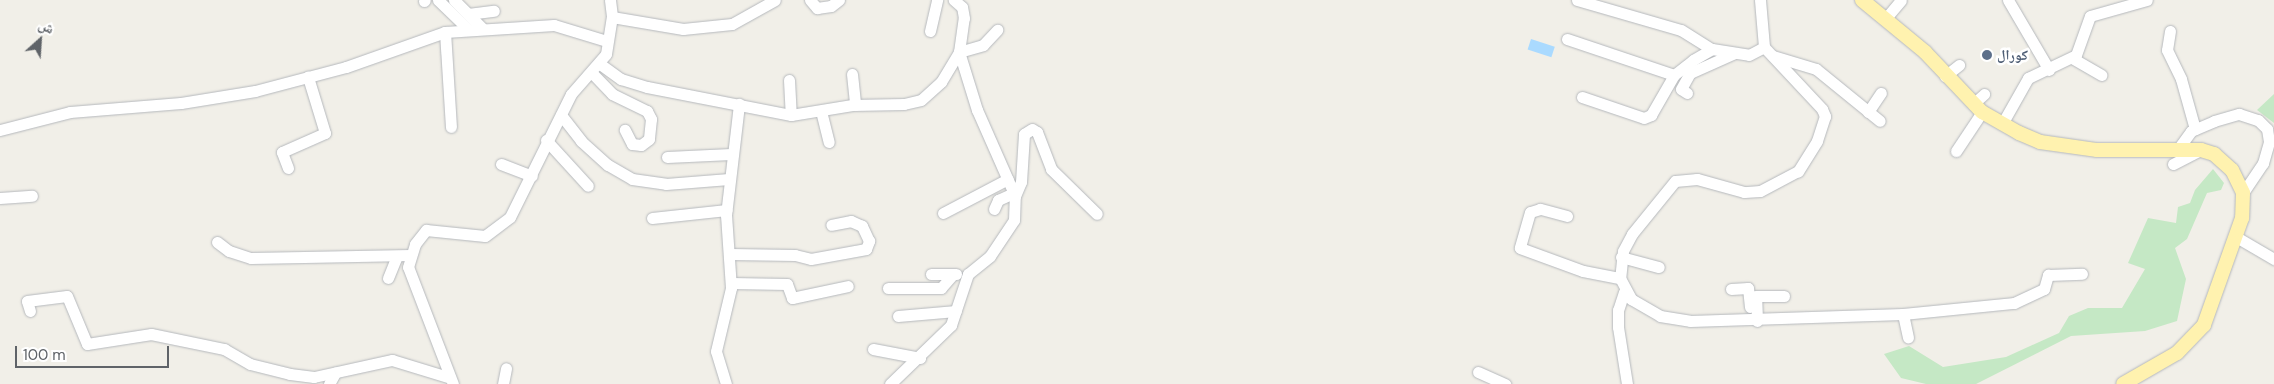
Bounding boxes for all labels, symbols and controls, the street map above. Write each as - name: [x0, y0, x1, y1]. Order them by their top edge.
- north arrow: [15, 15, 65, 65]
- text: ش: [36, 15, 57, 38]
- place label: كورال: [1997, 47, 2028, 63]
- marker: كورال: [1981, 49, 1993, 61]
- scale bar: [18, 336, 171, 368]
- text: 100 m: [23, 345, 66, 365]

